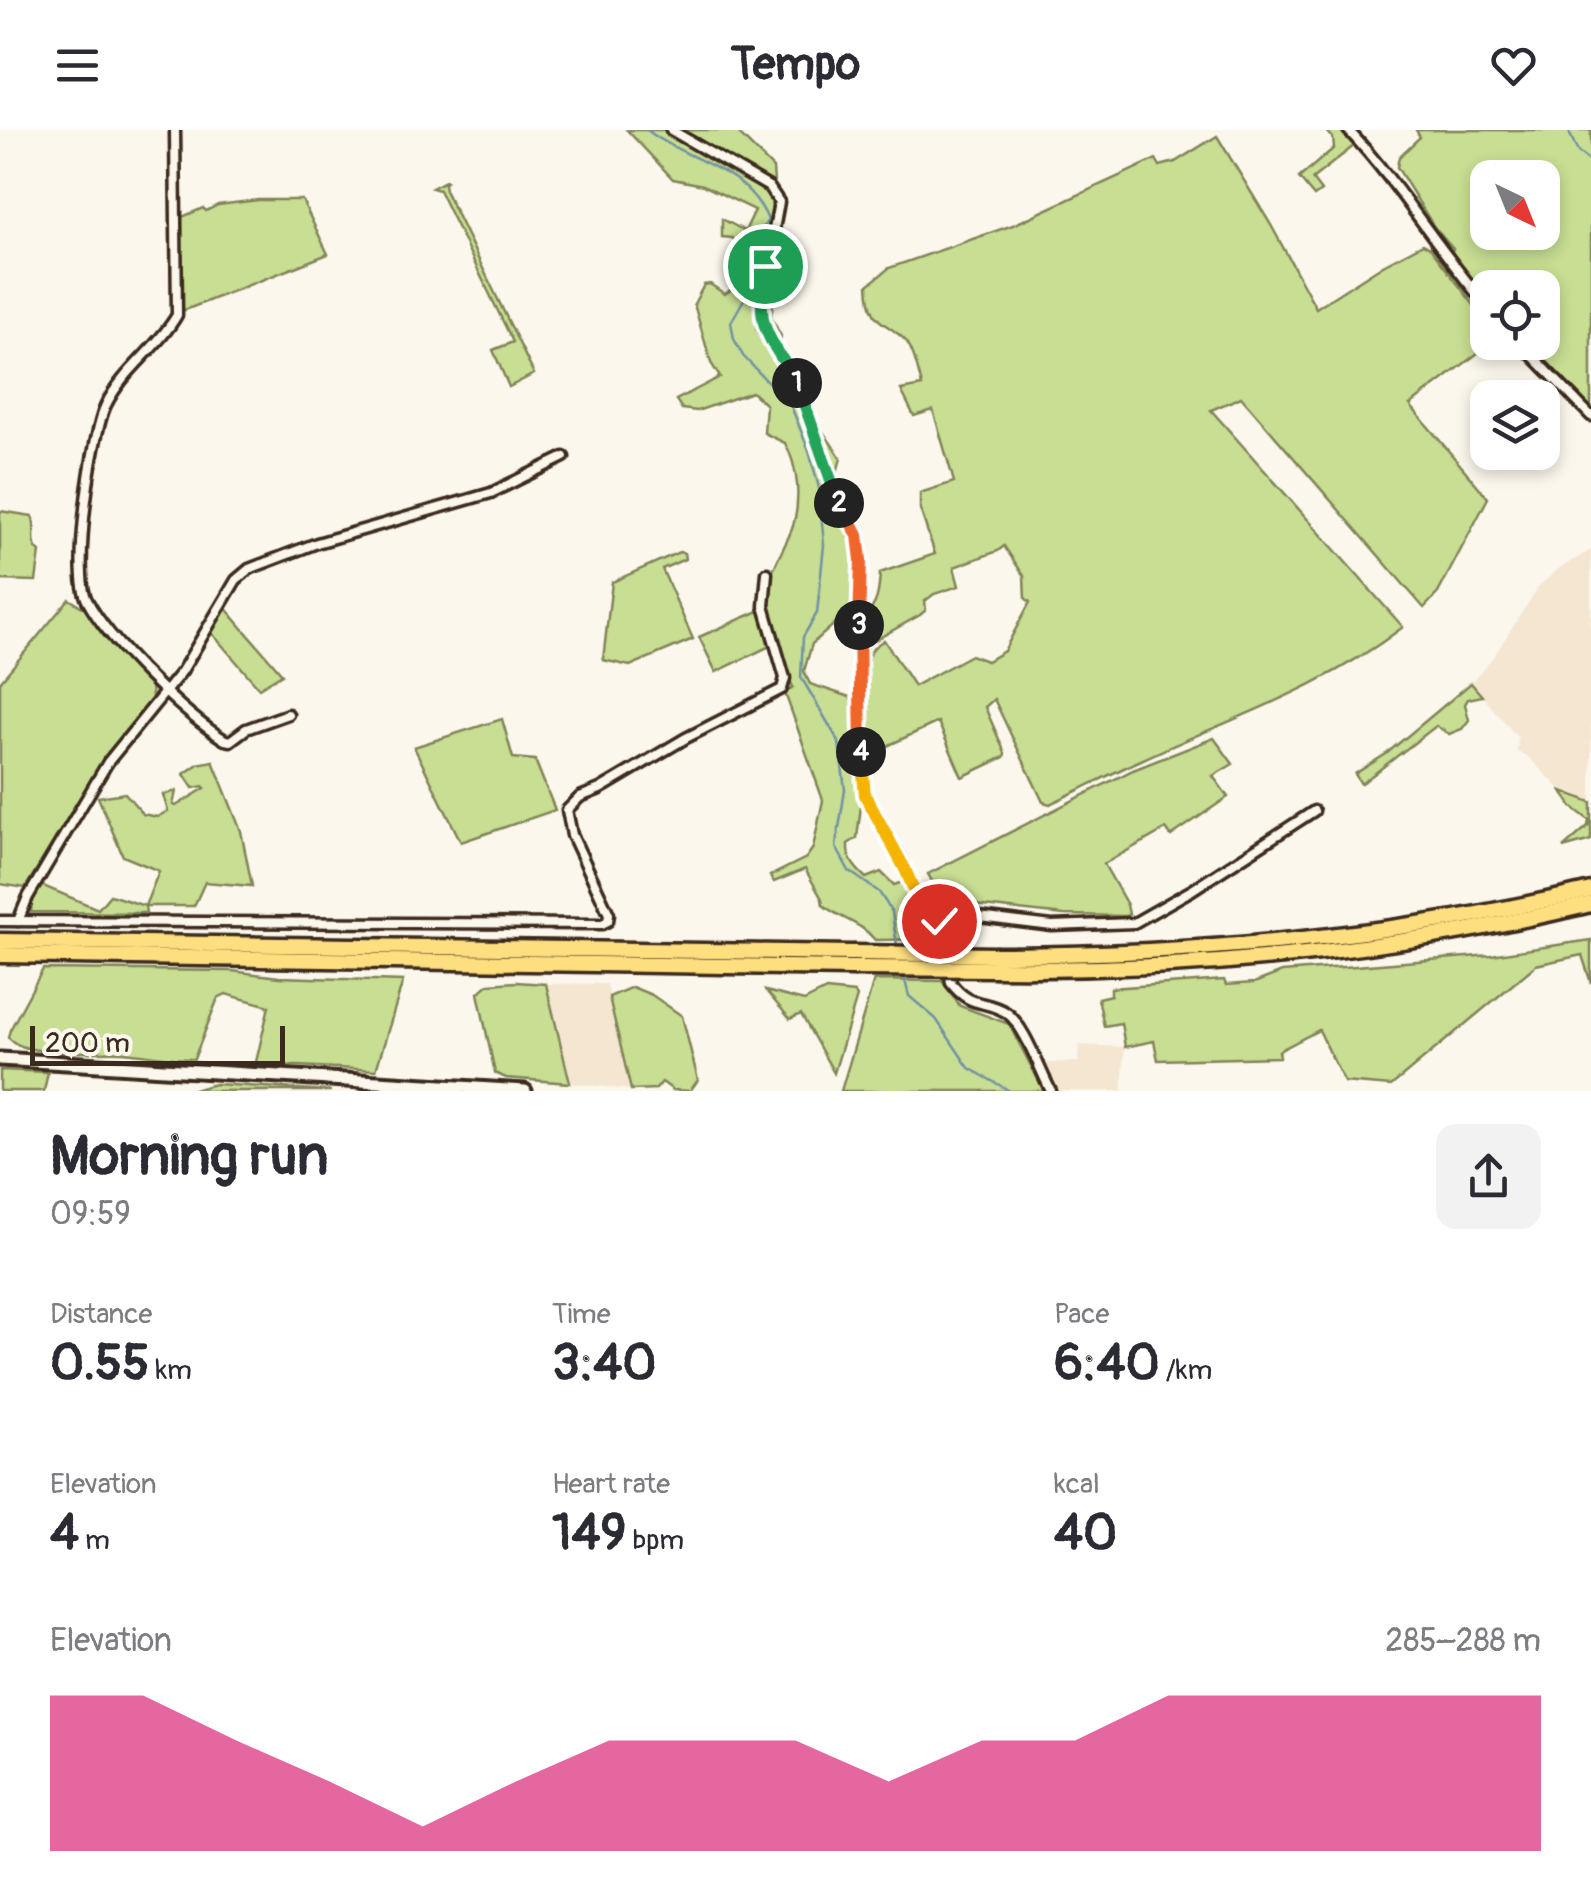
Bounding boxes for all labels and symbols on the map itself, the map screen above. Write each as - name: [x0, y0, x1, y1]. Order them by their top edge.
- north arrow: [1470, 160, 1560, 250]
- pin: [723, 224, 808, 309]
- pin: 1: [772, 358, 822, 408]
- pin: 2: [814, 478, 864, 528]
- pin: 3: [834, 600, 884, 650]
- pin: 4: [836, 727, 886, 777]
- pin: [897, 879, 982, 964]
- scale bar: [30, 1021, 285, 1066]

